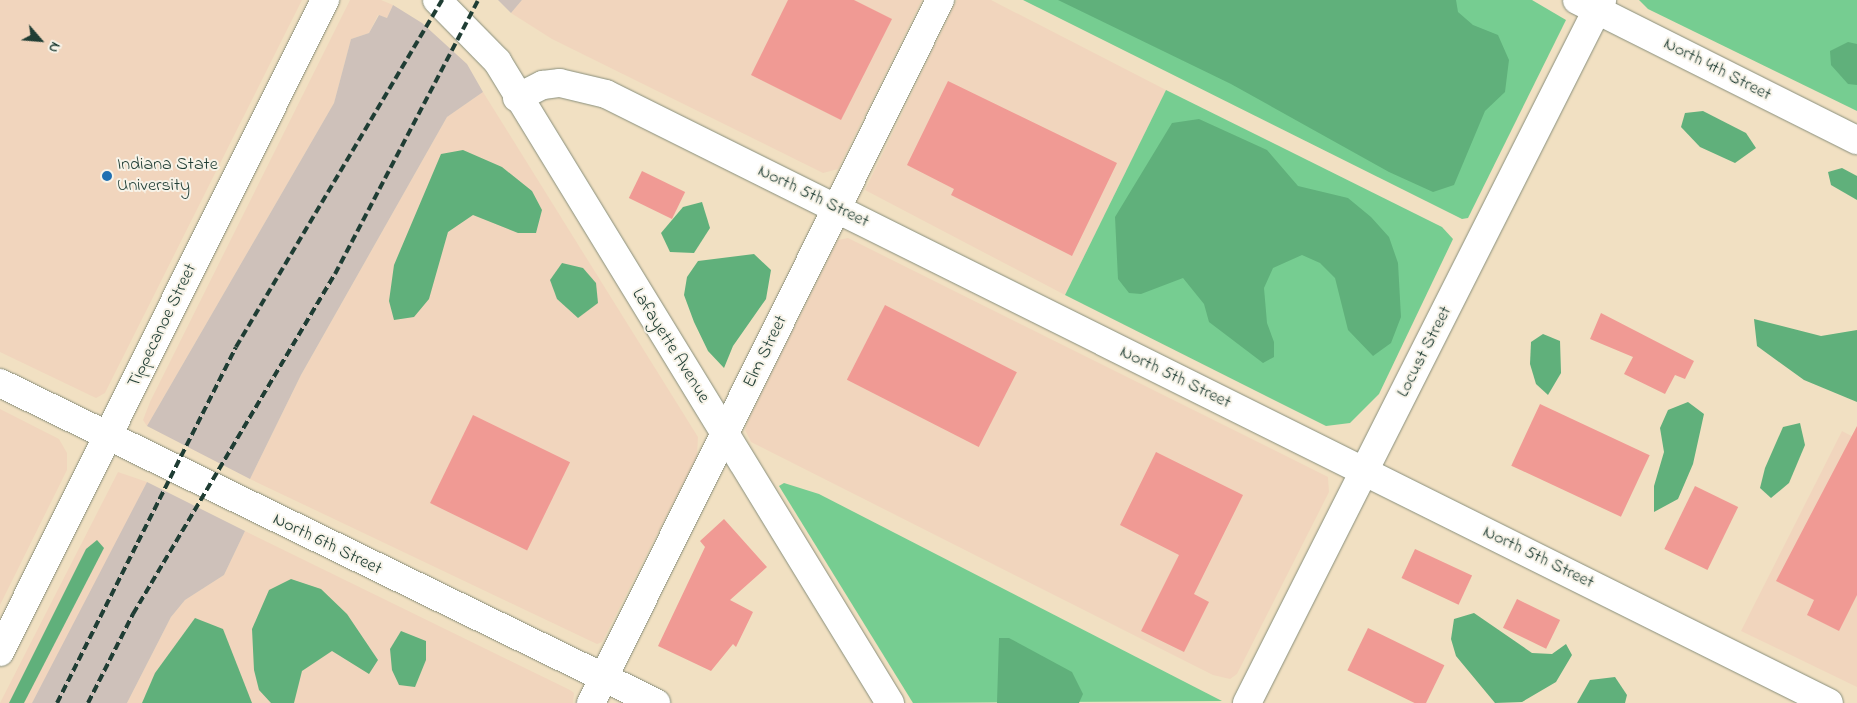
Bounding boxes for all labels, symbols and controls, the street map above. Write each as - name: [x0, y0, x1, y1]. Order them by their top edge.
- north arrow: [15, 15, 65, 65]
- street label: North 4th Street: [1659, 34, 1775, 106]
- text: N: [42, 38, 65, 56]
- place label: Indiana State University: [117, 155, 218, 198]
- street label: North 5th Street: [754, 161, 872, 233]
- marker: Indiana State University: [101, 170, 113, 182]
- street label: Tippecanoe Street: [124, 261, 202, 391]
- street label: Lafayette Avenue: [626, 285, 714, 407]
- street label: Locust Street: [1393, 303, 1457, 401]
- street label: Elm Street: [739, 312, 793, 392]
- street label: North 5th Street: [1116, 342, 1234, 414]
- street label: North 6th Street: [269, 509, 385, 581]
- street label: North 5th Street: [1479, 522, 1597, 594]

